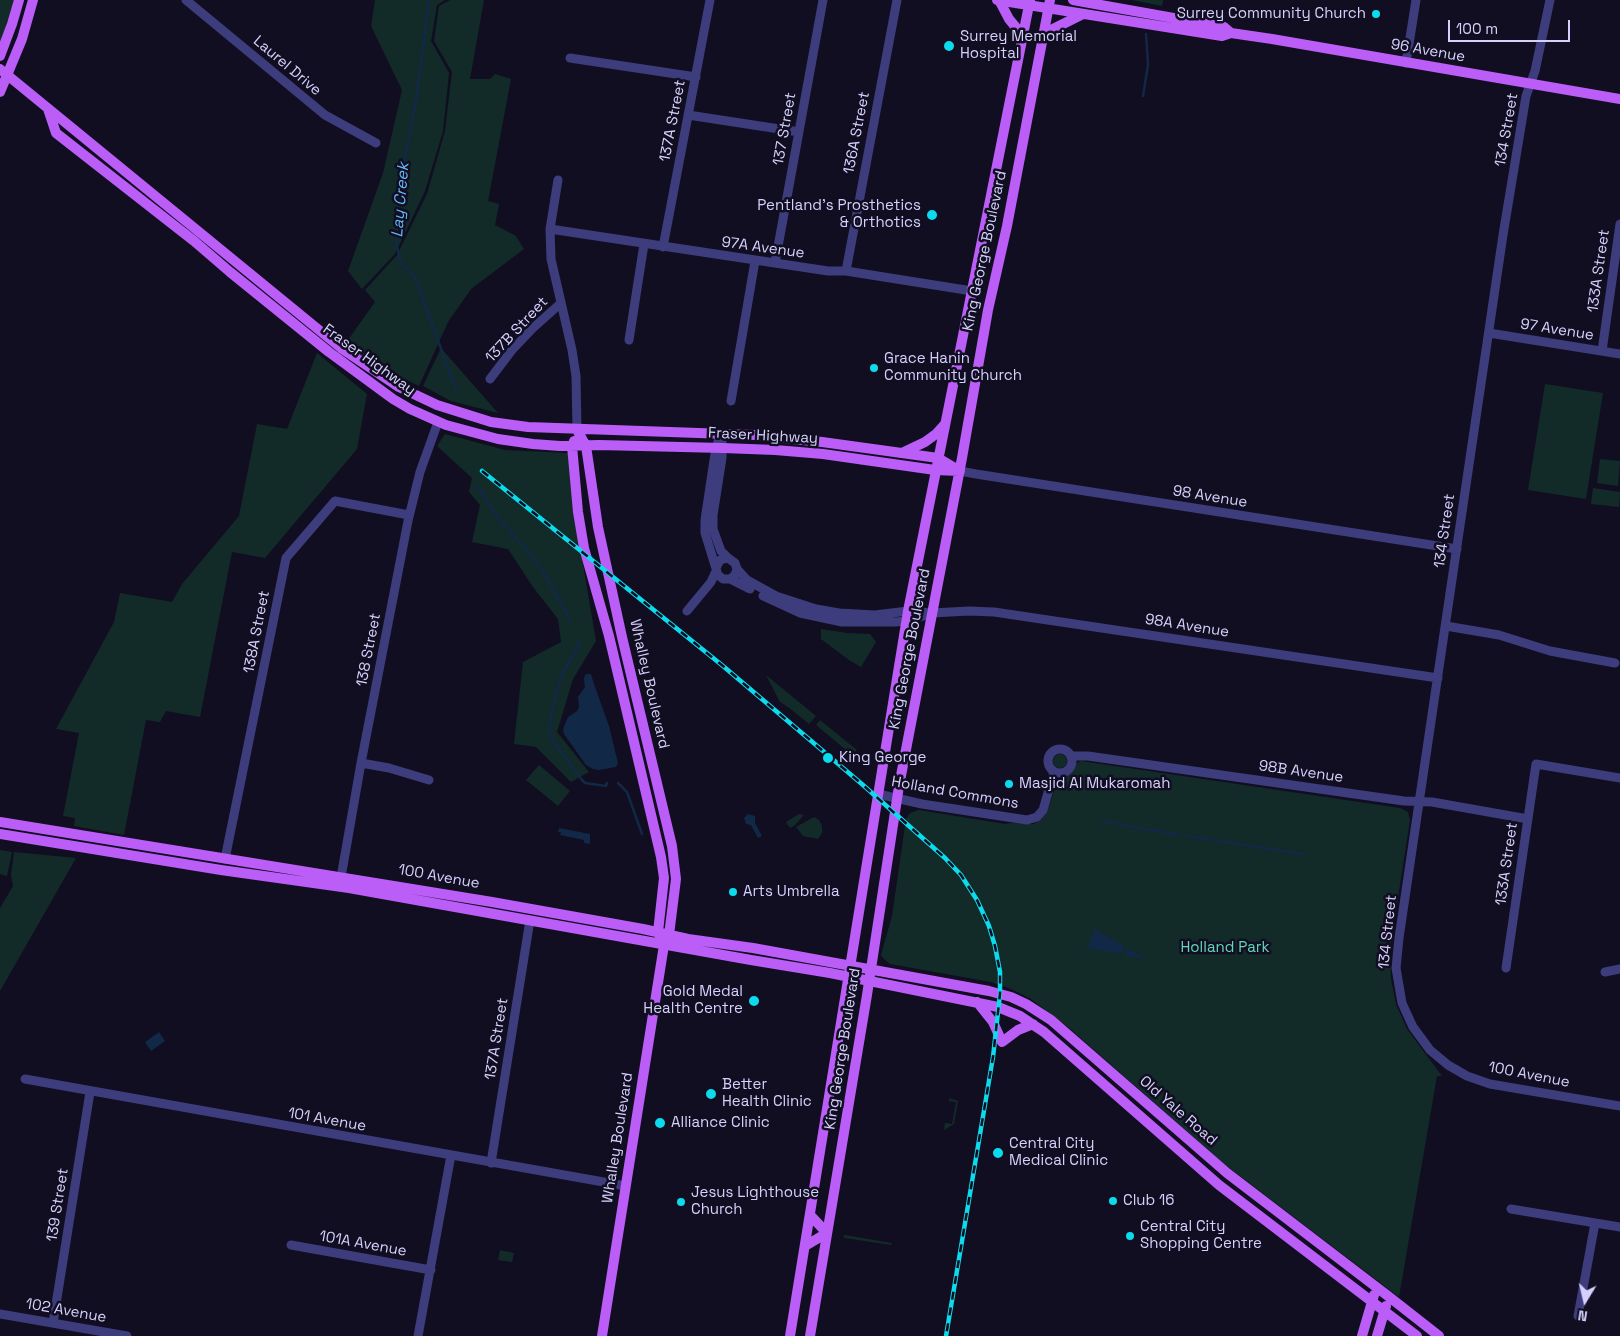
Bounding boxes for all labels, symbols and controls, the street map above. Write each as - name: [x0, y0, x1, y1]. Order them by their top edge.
- place label: Surrey Community Church: [1177, 5, 1366, 23]
- marker: Surrey Community Church: [1370, 8, 1382, 20]
- scale bar: [1450, 10, 1572, 42]
- text: 100 m: [1456, 19, 1498, 38]
- place label: Surrey Memorial Hospital: [960, 28, 1077, 63]
- street label: Laurel Drive: [249, 32, 325, 100]
- street label: 96 Avenue: [1389, 36, 1467, 66]
- marker: Surrey Memorial Hospital: [942, 39, 956, 53]
- street label: 137A Street: [656, 79, 690, 163]
- street label: 136A Street: [840, 90, 874, 176]
- street label: 137 Street: [770, 91, 800, 167]
- street label: 134 Street: [1492, 92, 1522, 168]
- water label: Lay Creek: [388, 162, 414, 238]
- street label: King George Boulevard: [959, 169, 1011, 333]
- place label: Pentland's Prosthetics & Orthotics: [757, 197, 921, 232]
- marker: Pentland's Prosthetics & Orthotics: [925, 208, 939, 222]
- street label: 133A Street: [1584, 228, 1614, 314]
- street label: 97A Avenue: [720, 233, 806, 263]
- street label: 137B Street: [482, 293, 552, 367]
- street label: 97 Avenue: [1519, 315, 1595, 345]
- street label: Fraser Highway: [319, 320, 419, 400]
- place label: Grace Hanin Community Church: [884, 350, 1022, 385]
- marker: Grace Hanin Community Church: [868, 362, 880, 374]
- street label: Fraser Highway: [708, 424, 818, 448]
- street label: 98 Avenue: [1171, 482, 1249, 512]
- street label: 134 Street: [1431, 493, 1459, 569]
- street label: King George Boulevard: [886, 567, 934, 731]
- street label: 138A Street: [240, 589, 274, 675]
- street label: 98A Avenue: [1144, 610, 1230, 642]
- street label: 138 Street: [353, 612, 385, 688]
- street label: Whalley Boulevard: [625, 617, 673, 751]
- place label: King George: [839, 749, 926, 767]
- marker: King George: [821, 751, 835, 765]
- street label: 98B Avenue: [1258, 757, 1344, 787]
- street label: Holland Commons: [890, 773, 1020, 813]
- place label: Masjid Al Mukaromah: [1019, 775, 1170, 793]
- marker: Masjid Al Mukaromah: [1003, 778, 1015, 790]
- street label: 133A Street: [1492, 821, 1522, 907]
- street label: 100 Avenue: [397, 861, 481, 893]
- place label: Arts Umbrella: [743, 883, 840, 901]
- marker: Arts Umbrella: [727, 886, 739, 898]
- street label: 134 Street: [1375, 894, 1401, 970]
- park label: Holland Park: [1181, 939, 1269, 957]
- street label: King George Boulevard: [821, 967, 865, 1131]
- place label: Gold Medal Health Centre: [643, 983, 743, 1018]
- marker: Gold Medal Health Centre: [747, 994, 761, 1008]
- street label: 137A Street: [482, 997, 512, 1081]
- street label: 100 Avenue: [1487, 1058, 1571, 1092]
- street label: Whalley Boulevard: [599, 1071, 637, 1205]
- street label: Old Yale Road: [1135, 1072, 1221, 1150]
- place label: Better Health Clinic: [722, 1076, 812, 1111]
- marker: Better Health Clinic: [704, 1087, 718, 1101]
- street label: 101 Avenue: [287, 1104, 367, 1136]
- place label: Alliance Clinic: [671, 1114, 770, 1132]
- marker: Alliance Clinic: [653, 1116, 667, 1130]
- place label: Central City Medical Clinic: [1009, 1135, 1108, 1170]
- marker: Central City Medical Clinic: [991, 1146, 1005, 1160]
- street label: 139 Street: [43, 1167, 73, 1243]
- place label: Jesus Lighthouse Church: [691, 1184, 819, 1219]
- place label: Club 16: [1123, 1192, 1174, 1210]
- marker: Club 16: [1107, 1195, 1119, 1207]
- marker: Jesus Lighthouse Church: [675, 1196, 687, 1208]
- place label: Central City Shopping Centre: [1140, 1218, 1262, 1253]
- street label: 101A Avenue: [318, 1227, 408, 1261]
- marker: Central City Shopping Centre: [1124, 1230, 1136, 1242]
- north arrow: [1560, 1276, 1610, 1326]
- street label: 102 Avenue: [24, 1295, 108, 1327]
- text: N: [1577, 1306, 1589, 1325]

